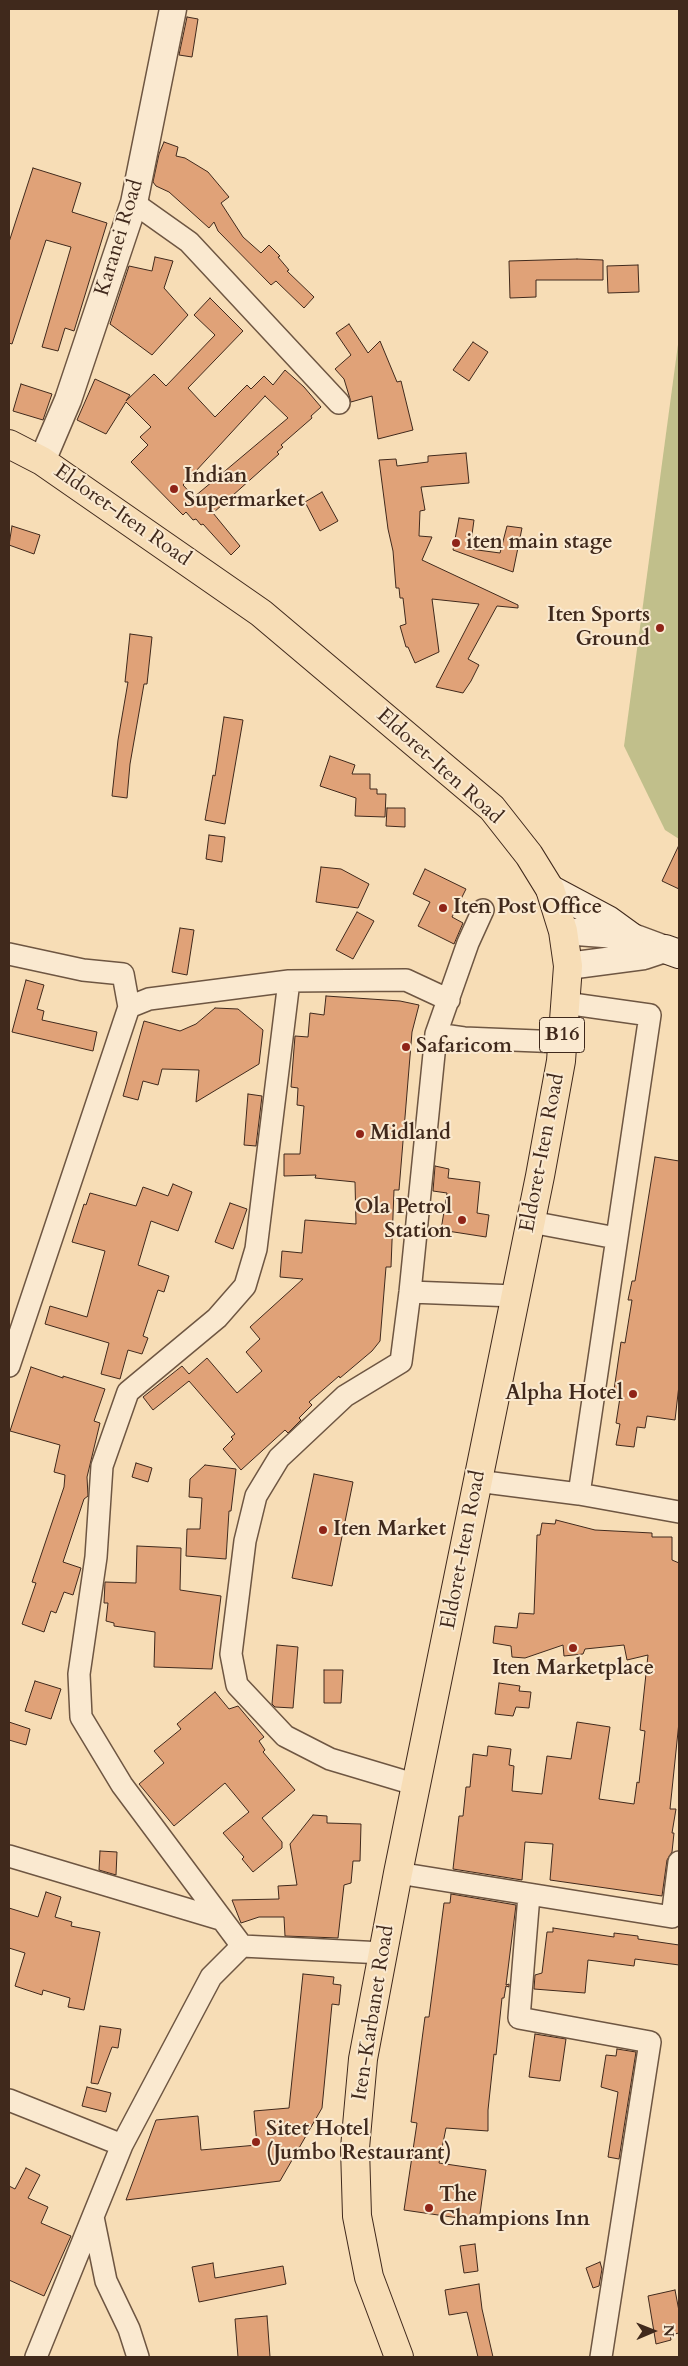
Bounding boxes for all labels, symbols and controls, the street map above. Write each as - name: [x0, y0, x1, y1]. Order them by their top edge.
- street label: Karanei Road: [90, 177, 150, 299]
- street label: Eldoret-Iten Road: [49, 459, 195, 573]
- place label: Indian Supermarket: [184, 464, 305, 514]
- marker: Indian Supermarket: [168, 483, 180, 495]
- place label: iten main stage: [466, 530, 613, 556]
- marker: iten main stage: [450, 537, 462, 549]
- place label: Iten Sports Ground: [547, 603, 650, 653]
- marker: Iten Sports Ground: [654, 622, 666, 634]
- street label: Eldoret-Iten Road: [371, 704, 507, 830]
- place label: Iten Post Office: [453, 895, 602, 921]
- marker: Iten Post Office: [437, 902, 449, 914]
- road number: B16: [540, 1018, 584, 1052]
- place label: Safaricom: [416, 1034, 512, 1060]
- marker: Safaricom: [400, 1041, 412, 1053]
- street label: Eldoret-Iten Road: [515, 1072, 571, 1234]
- place label: Midland: [370, 1121, 451, 1147]
- marker: Midland: [354, 1128, 366, 1140]
- place label: Ola Petrol Station: [355, 1195, 452, 1245]
- marker: Ola Petrol Station: [456, 1214, 468, 1226]
- place label: Alpha Hotel: [505, 1381, 623, 1407]
- marker: Alpha Hotel: [627, 1388, 639, 1400]
- street label: Eldoret-Iten Road: [436, 1469, 492, 1631]
- place label: Iten Market: [333, 1517, 446, 1543]
- marker: Iten Market: [317, 1524, 329, 1536]
- marker: Iten Marketplace: [567, 1642, 579, 1654]
- place label: Iten Marketplace: [492, 1656, 654, 1682]
- street label: Iten-Karbanet Road: [348, 1924, 400, 2102]
- place label: Sitet Hotel (Jumbo Restaurant): [266, 2117, 452, 2167]
- marker: Sitet Hotel (Jumbo Restaurant): [250, 2136, 262, 2148]
- place label: The Champions Inn: [439, 2183, 590, 2233]
- marker: The Champions Inn: [423, 2202, 435, 2214]
- north arrow: [628, 2306, 678, 2356]
- text: N: [659, 2324, 678, 2337]

